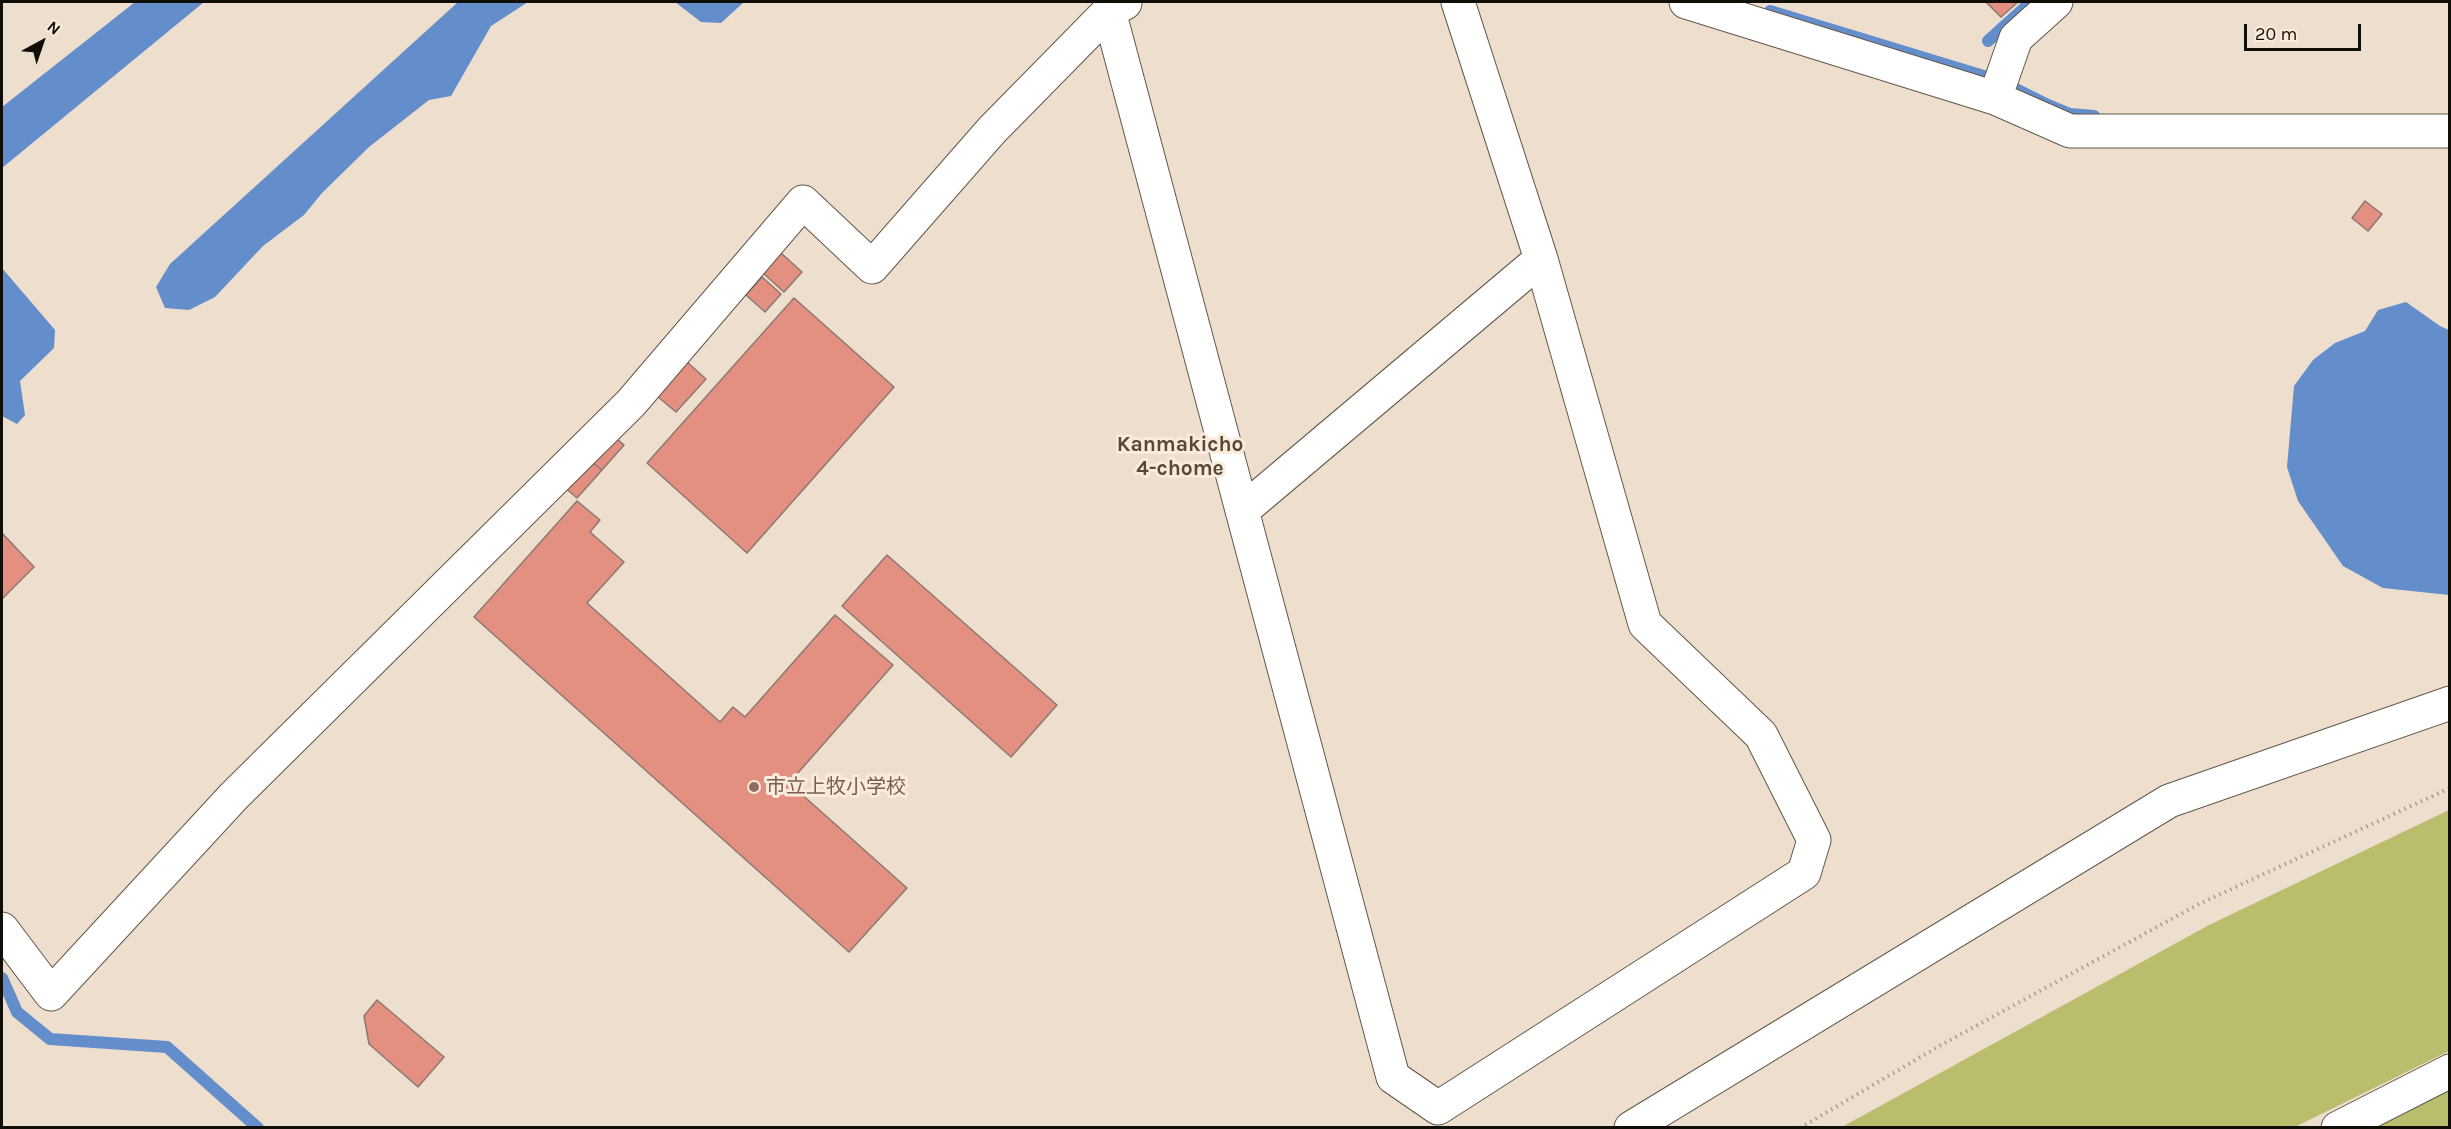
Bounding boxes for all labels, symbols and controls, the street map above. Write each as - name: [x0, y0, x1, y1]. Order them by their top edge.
- north arrow: [12, 12, 72, 72]
- scale bar: [2247, 12, 2364, 50]
- text: N: [43, 17, 64, 39]
- text: 20 m: [2255, 23, 2297, 45]
- district label: Kanmakicho 4-chome: [1117, 432, 1243, 482]
- place label: 市立上牧小学校: [766, 775, 906, 799]
- marker: 市立上牧小学校: [747, 780, 761, 794]

